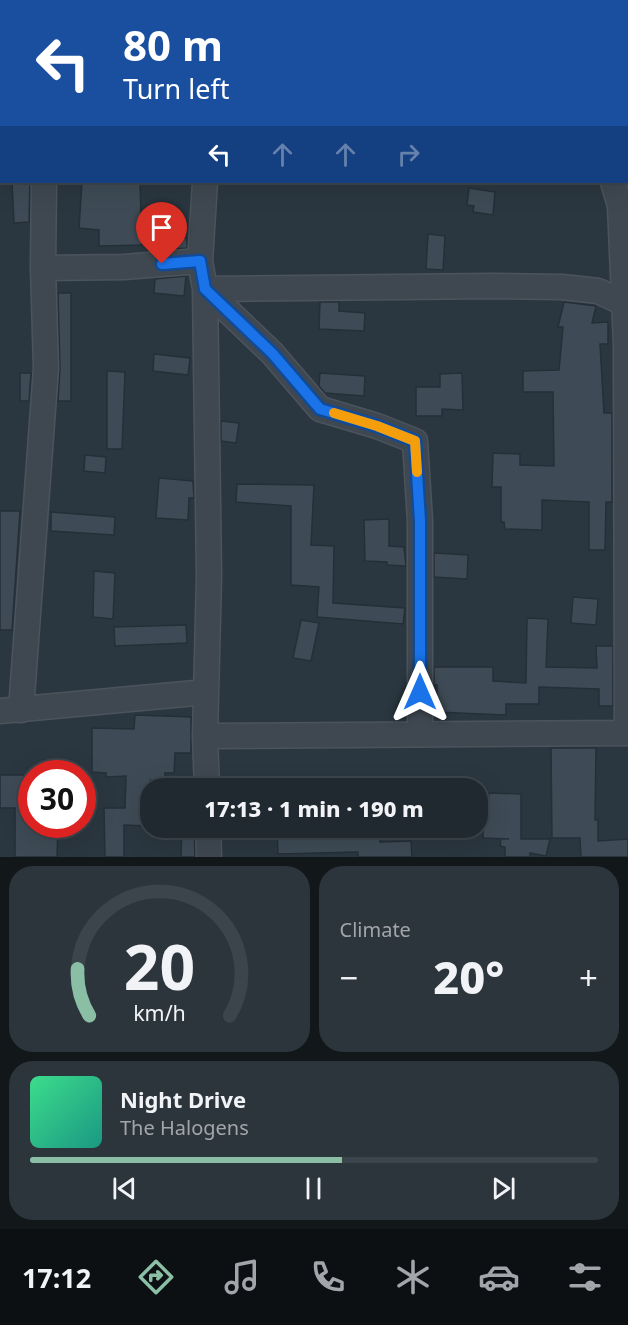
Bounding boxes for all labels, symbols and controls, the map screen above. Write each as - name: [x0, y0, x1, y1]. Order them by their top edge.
- text: 80 m: [123, 16, 223, 73]
- icon: left: [24, 24, 102, 102]
- text: Turn left: [123, 70, 229, 107]
- icon: left: [203, 138, 236, 171]
- icon: ahead: [266, 138, 299, 171]
- icon: ahead: [329, 138, 362, 171]
- icon: right: [392, 138, 425, 171]
- pin: [136, 202, 187, 264]
- icon: arrive: [145, 211, 178, 244]
- position arrow: [388, 660, 452, 724]
- speed limit sign: 30: [18, 760, 96, 838]
- text: 17:13 · 1 min · 190 m: [204, 793, 424, 823]
- text: Climate: [340, 916, 411, 943]
- text: 20: [124, 923, 195, 1008]
- text: 20°: [433, 946, 504, 1007]
- text: −: [340, 955, 358, 1000]
- text: +: [579, 955, 598, 1000]
- text: km/h: [133, 998, 186, 1027]
- text: Night Drive: [120, 1084, 246, 1114]
- text: The Halogens: [120, 1114, 249, 1141]
- icon: previous: [108, 1172, 141, 1205]
- icon: pause: [297, 1172, 330, 1205]
- icon: next: [487, 1172, 520, 1205]
- icon: directions: [135, 1256, 177, 1298]
- icon: music: [221, 1256, 263, 1298]
- icon: phone: [307, 1256, 349, 1298]
- icon: climate: [392, 1256, 434, 1298]
- icon: car: [478, 1256, 520, 1298]
- icon: filters: [564, 1256, 606, 1298]
- text: 17:12: [22, 1259, 91, 1296]

